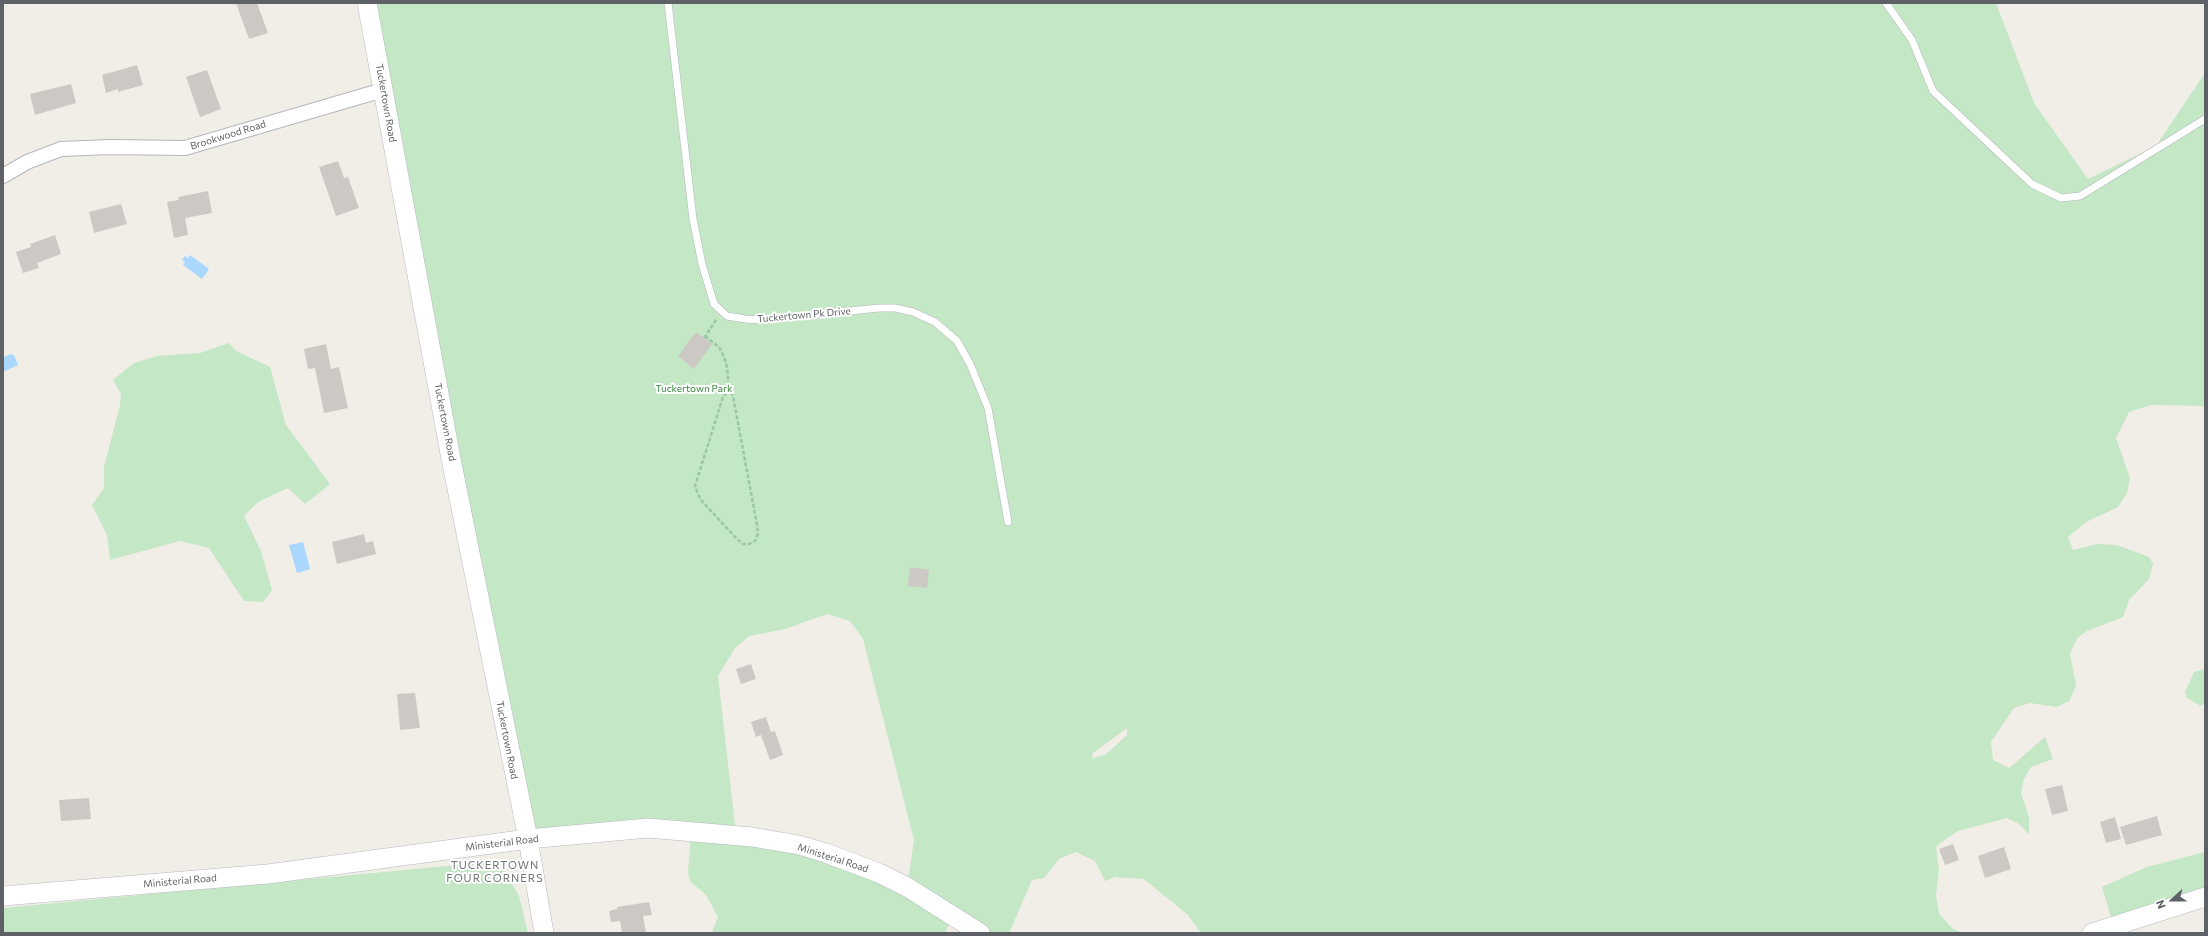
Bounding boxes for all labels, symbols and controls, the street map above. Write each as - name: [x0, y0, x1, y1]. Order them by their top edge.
- street label: Tuckertown Road: [373, 63, 399, 143]
- street label: Brookwood Road: [189, 118, 267, 152]
- street label: Tuckertown Pk Drive: [757, 305, 851, 325]
- street label: Tuckertown Road: [432, 382, 458, 462]
- park label: Tuckertown Park: [656, 383, 732, 395]
- street label: Tuckertown Road: [494, 700, 520, 780]
- street label: Ministerial Road: [465, 833, 539, 853]
- street label: Ministerial Road: [796, 841, 870, 875]
- district label: TUCKERTOWN FOUR CORNERS: [446, 858, 544, 884]
- street label: Ministerial Road: [143, 872, 217, 890]
- north arrow: [2152, 880, 2192, 920]
- text: N: [2153, 898, 2168, 911]

